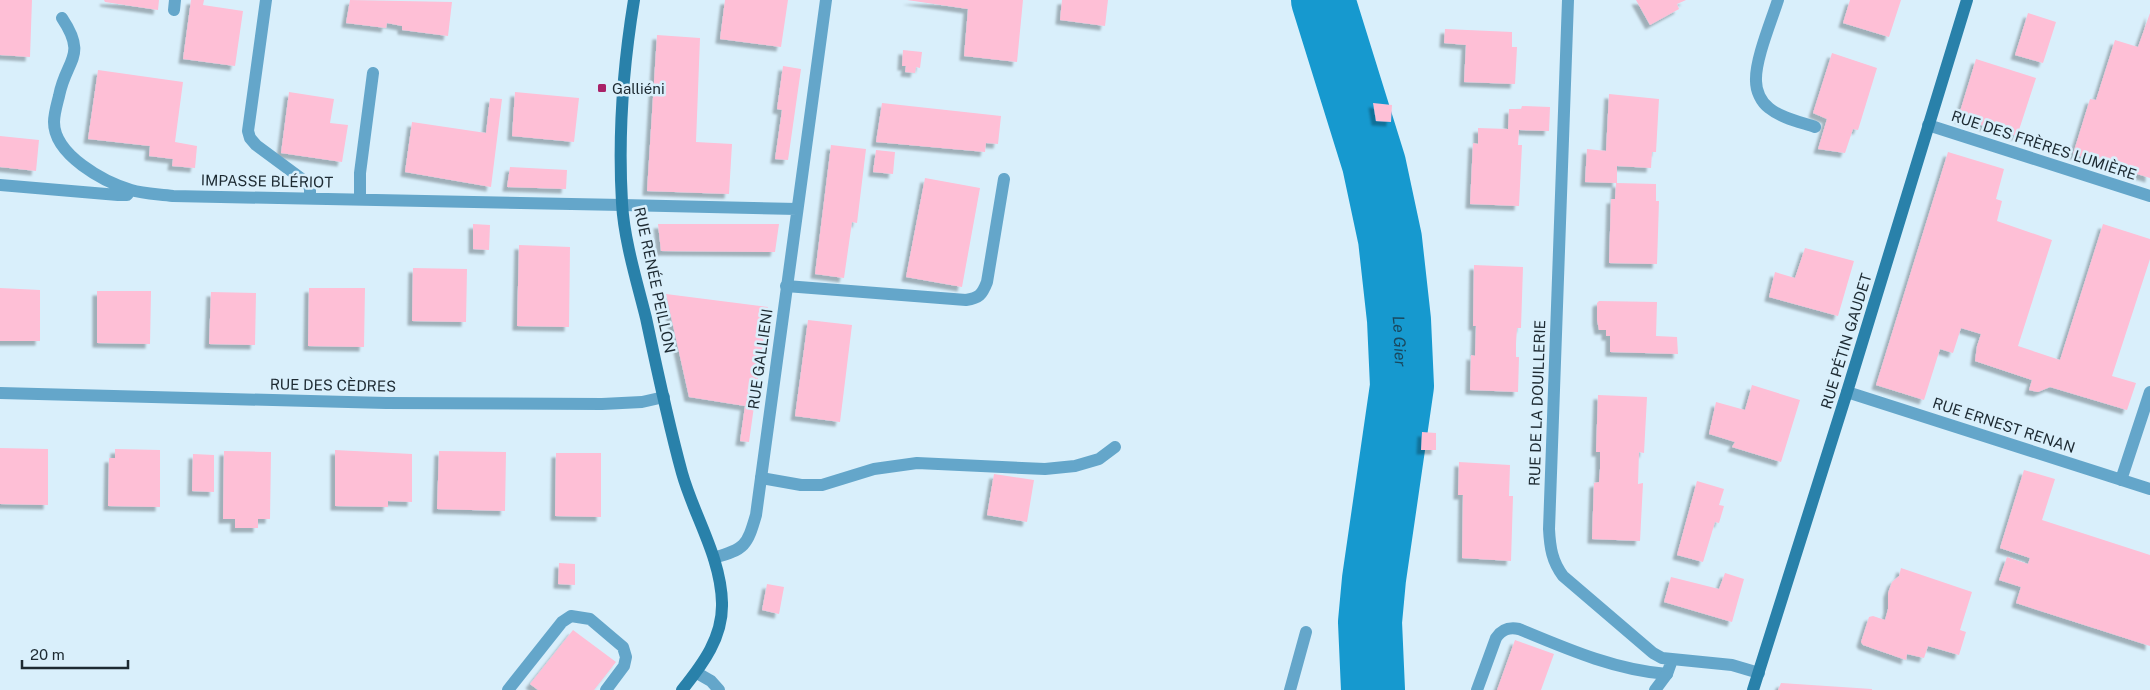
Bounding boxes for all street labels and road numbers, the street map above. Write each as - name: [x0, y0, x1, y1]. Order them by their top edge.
- street label: RUE DES FRÈRES LUMIÈRE: [1949, 107, 2139, 183]
- street label: IMPASSE BLÉRIOT: [201, 171, 333, 191]
- street label: RUE RENÉE PEILLON: [631, 205, 679, 355]
- street label: RUE PÉTIN GAUDET: [1817, 271, 1875, 411]
- street label: RUE GALLIENI: [745, 308, 775, 410]
- street label: RUE DE LA DOUILLERIE: [1526, 320, 1548, 486]
- street label: RUE DES CÈDRES: [270, 375, 396, 395]
- street label: RUE ERNEST RENAN: [1931, 394, 2077, 456]

